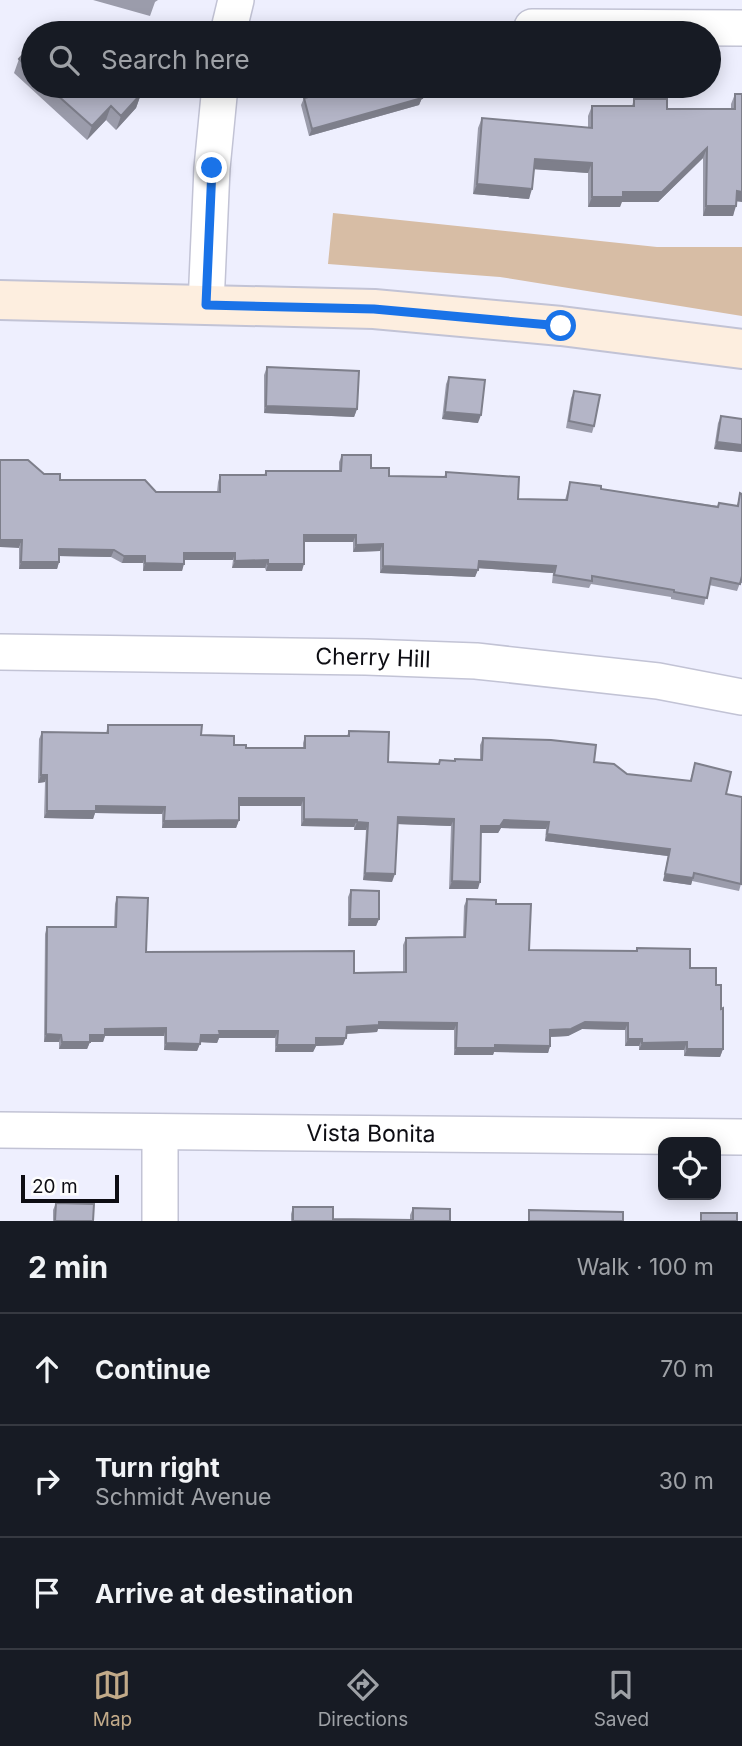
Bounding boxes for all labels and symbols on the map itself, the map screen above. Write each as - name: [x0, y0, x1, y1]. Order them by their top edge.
- route end: [196, 152, 227, 183]
- route start: [545, 310, 576, 341]
- street label: Cherry Hill: [315, 642, 431, 673]
- street label: Vista Bonita: [306, 1119, 436, 1148]
- scale bar: [21, 1172, 119, 1204]

